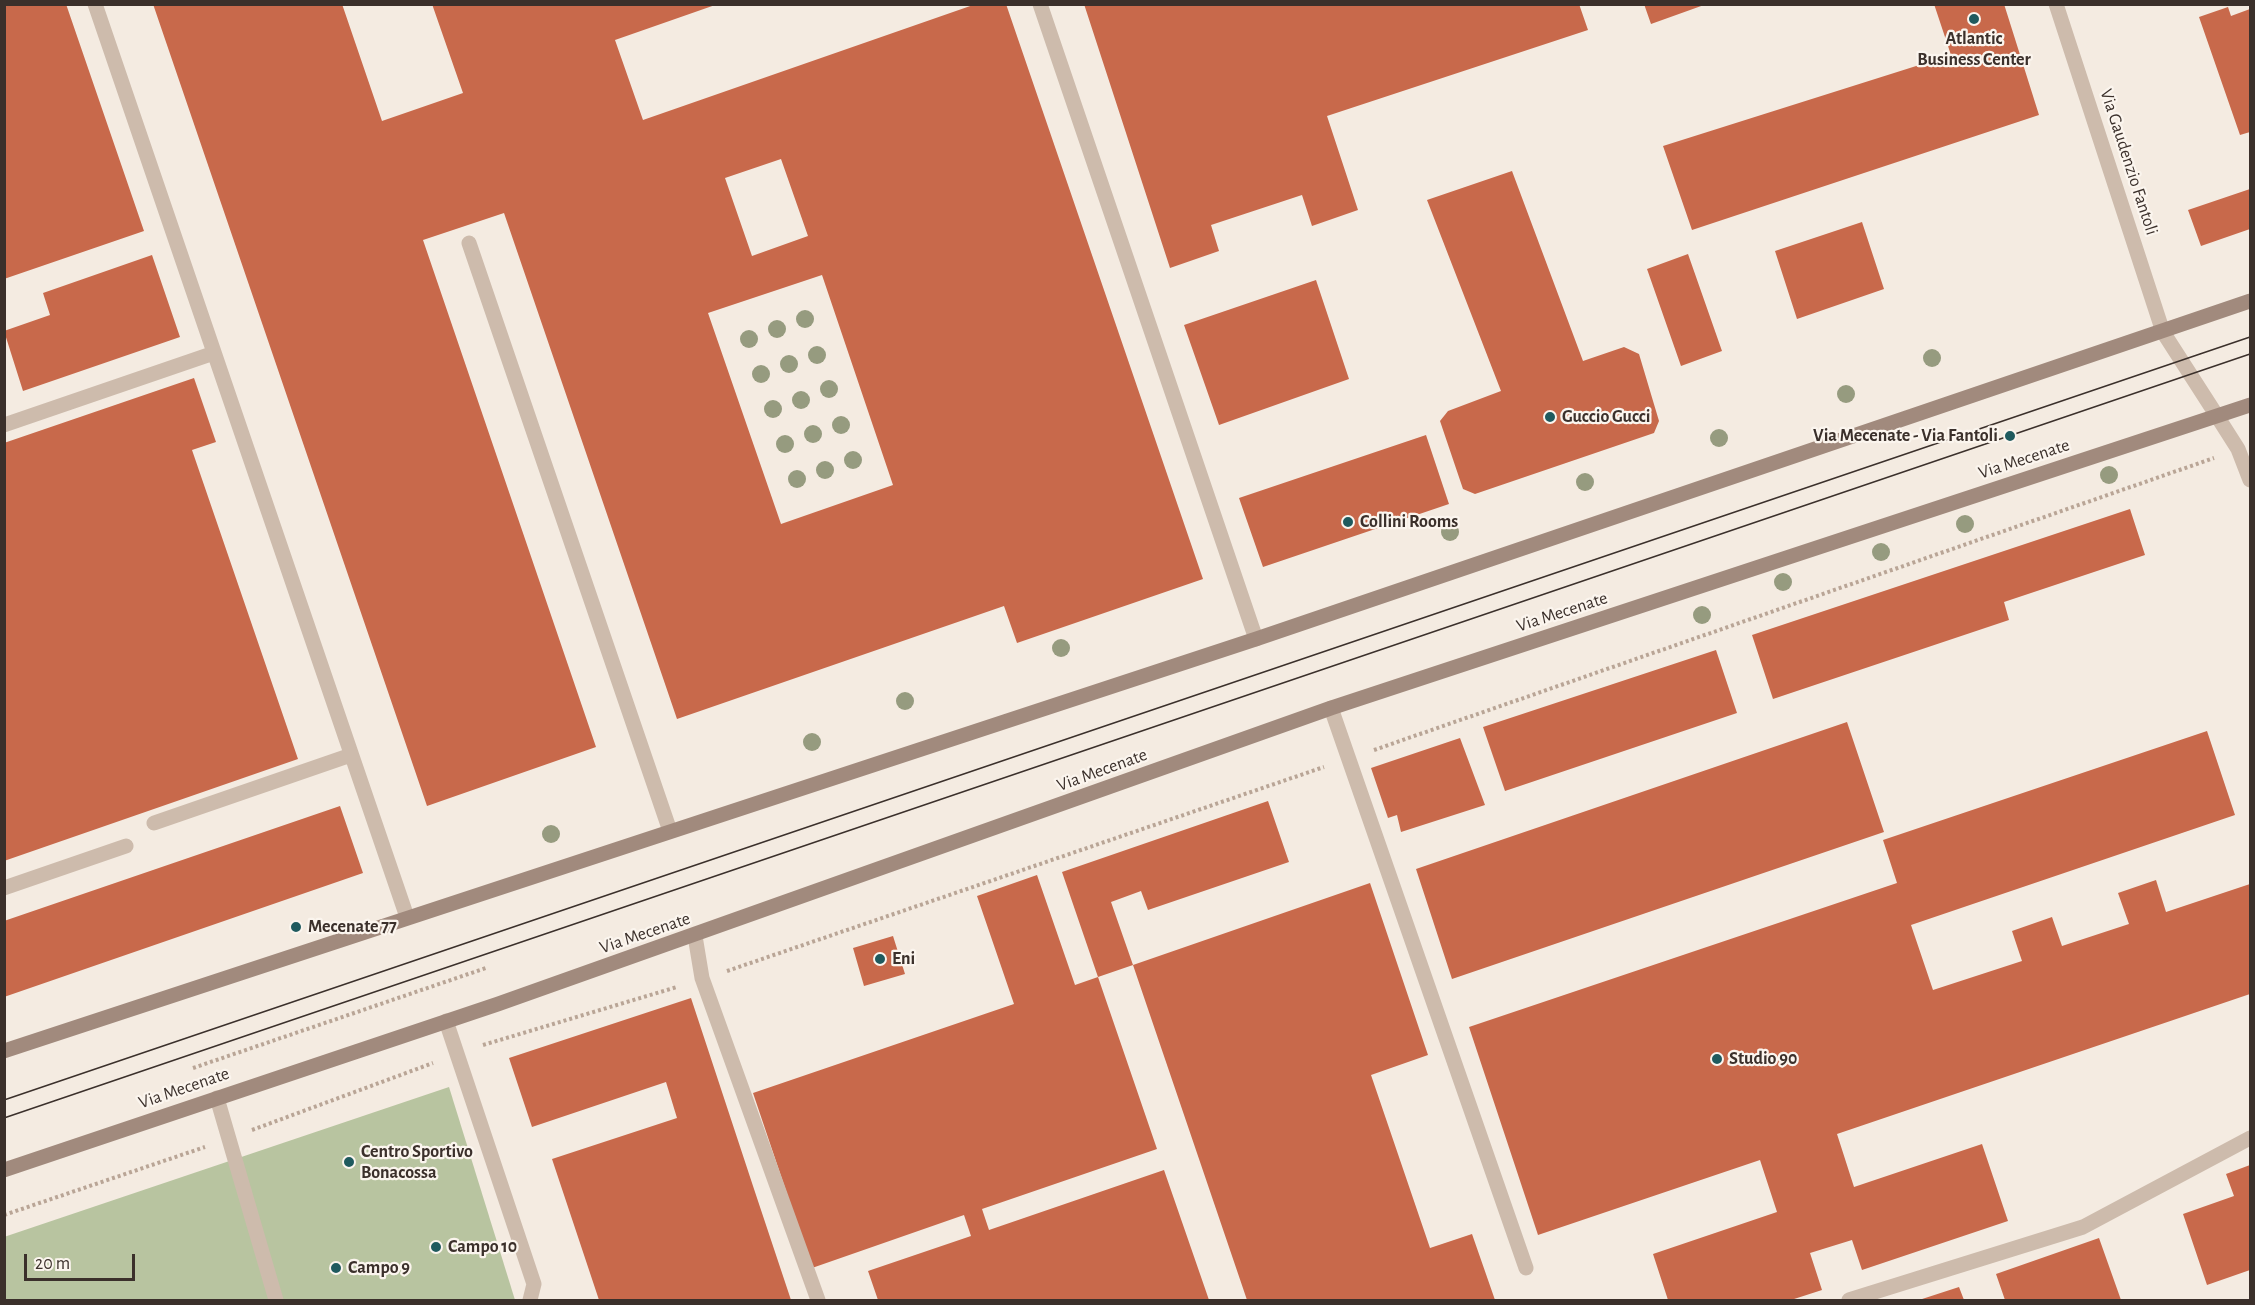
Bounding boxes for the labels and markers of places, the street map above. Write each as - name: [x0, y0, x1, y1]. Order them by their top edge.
- marker: Atlantic Business Center: [1967, 12, 1981, 26]
- place label: Atlantic Business Center: [1917, 28, 2031, 70]
- place label: Guccio Gucci: [1562, 406, 1650, 428]
- marker: Guccio Gucci: [1543, 410, 1557, 424]
- place label: Via Mecenate - Via Fantoli: [1813, 425, 1998, 447]
- marker: Via Mecenate - Via Fantoli: [2003, 429, 2017, 443]
- place label: Collini Rooms: [1360, 511, 1458, 533]
- marker: Collini Rooms: [1341, 515, 1355, 529]
- place label: Mecenate 77: [308, 916, 397, 938]
- marker: Mecenate 77: [289, 920, 303, 934]
- place label: Eni: [892, 948, 915, 970]
- marker: Eni: [873, 952, 887, 966]
- place label: Studio 90: [1729, 1048, 1797, 1070]
- marker: Studio 90: [1710, 1052, 1724, 1066]
- place label: Centro Sportivo Bonacossa: [361, 1141, 473, 1184]
- marker: Centro Sportivo Bonacossa: [342, 1155, 356, 1169]
- place label: Campo 10: [448, 1236, 517, 1258]
- marker: Campo 10: [429, 1240, 443, 1254]
- place label: Campo 9: [348, 1257, 410, 1279]
- marker: Campo 9: [329, 1261, 343, 1275]

